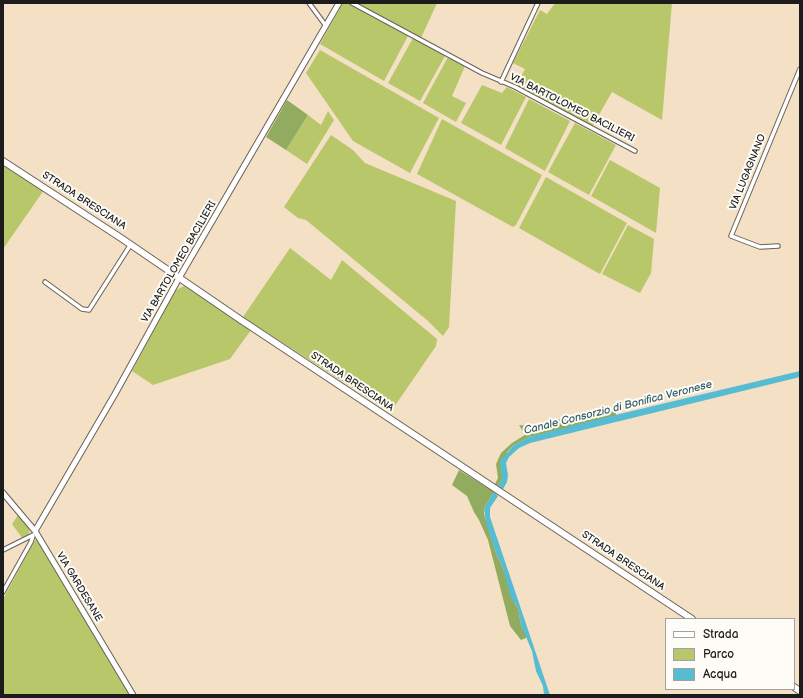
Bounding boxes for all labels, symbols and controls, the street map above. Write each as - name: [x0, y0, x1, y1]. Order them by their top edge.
- street label: VIA BARTOLOMEO BACILIERI: [508, 71, 636, 145]
- street label: VIA LUGAGNANO: [727, 132, 769, 212]
- street label: STRADA BRESCIANA: [40, 169, 128, 233]
- street label: VIA BARTOLOMEO BACILIERI: [139, 199, 219, 325]
- street label: STRADA BRESCIANA: [308, 350, 396, 414]
- water label: Canale Consorzio di Bonifica Veronese: [522, 378, 714, 438]
- street label: STRADA BRESCIANA: [579, 529, 667, 593]
- street label: VIA GARDESANE: [54, 550, 104, 624]
- legend: [665, 618, 795, 690]
- text: Strada: [703, 627, 739, 642]
- text: Parco: [703, 647, 734, 662]
- text: Acqua: [703, 667, 737, 682]

